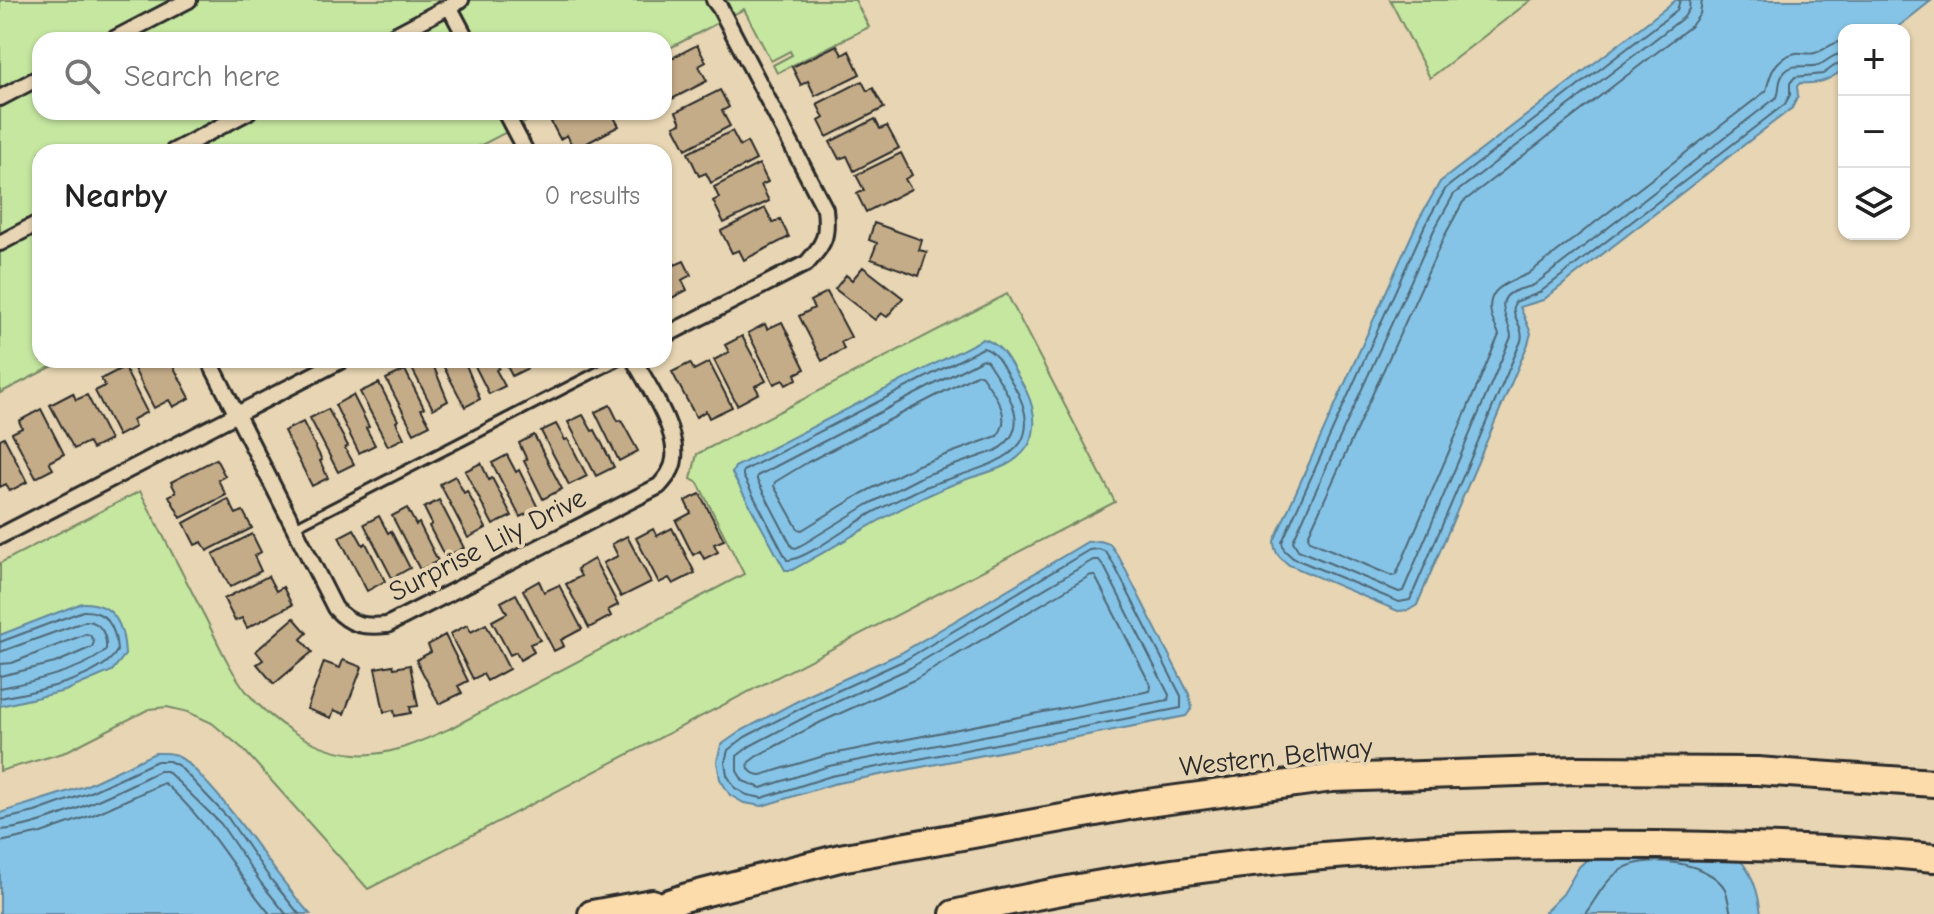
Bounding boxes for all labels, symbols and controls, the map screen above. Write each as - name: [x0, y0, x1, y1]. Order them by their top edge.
- map controls: [1838, 24, 1910, 240]
- button: +: [1838, 24, 1910, 96]
- search box: [32, 32, 672, 120]
- icon: search: [60, 54, 104, 98]
- text: Search here: [124, 59, 280, 94]
- button: −: [1838, 96, 1910, 168]
- button: layers: [1838, 168, 1910, 240]
- text: Nearby: [64, 176, 167, 216]
- text: 0 results: [545, 181, 640, 211]
- street label: Surprise Lily Drive: [384, 481, 591, 608]
- street label: Western Beltway: [1178, 731, 1375, 783]

